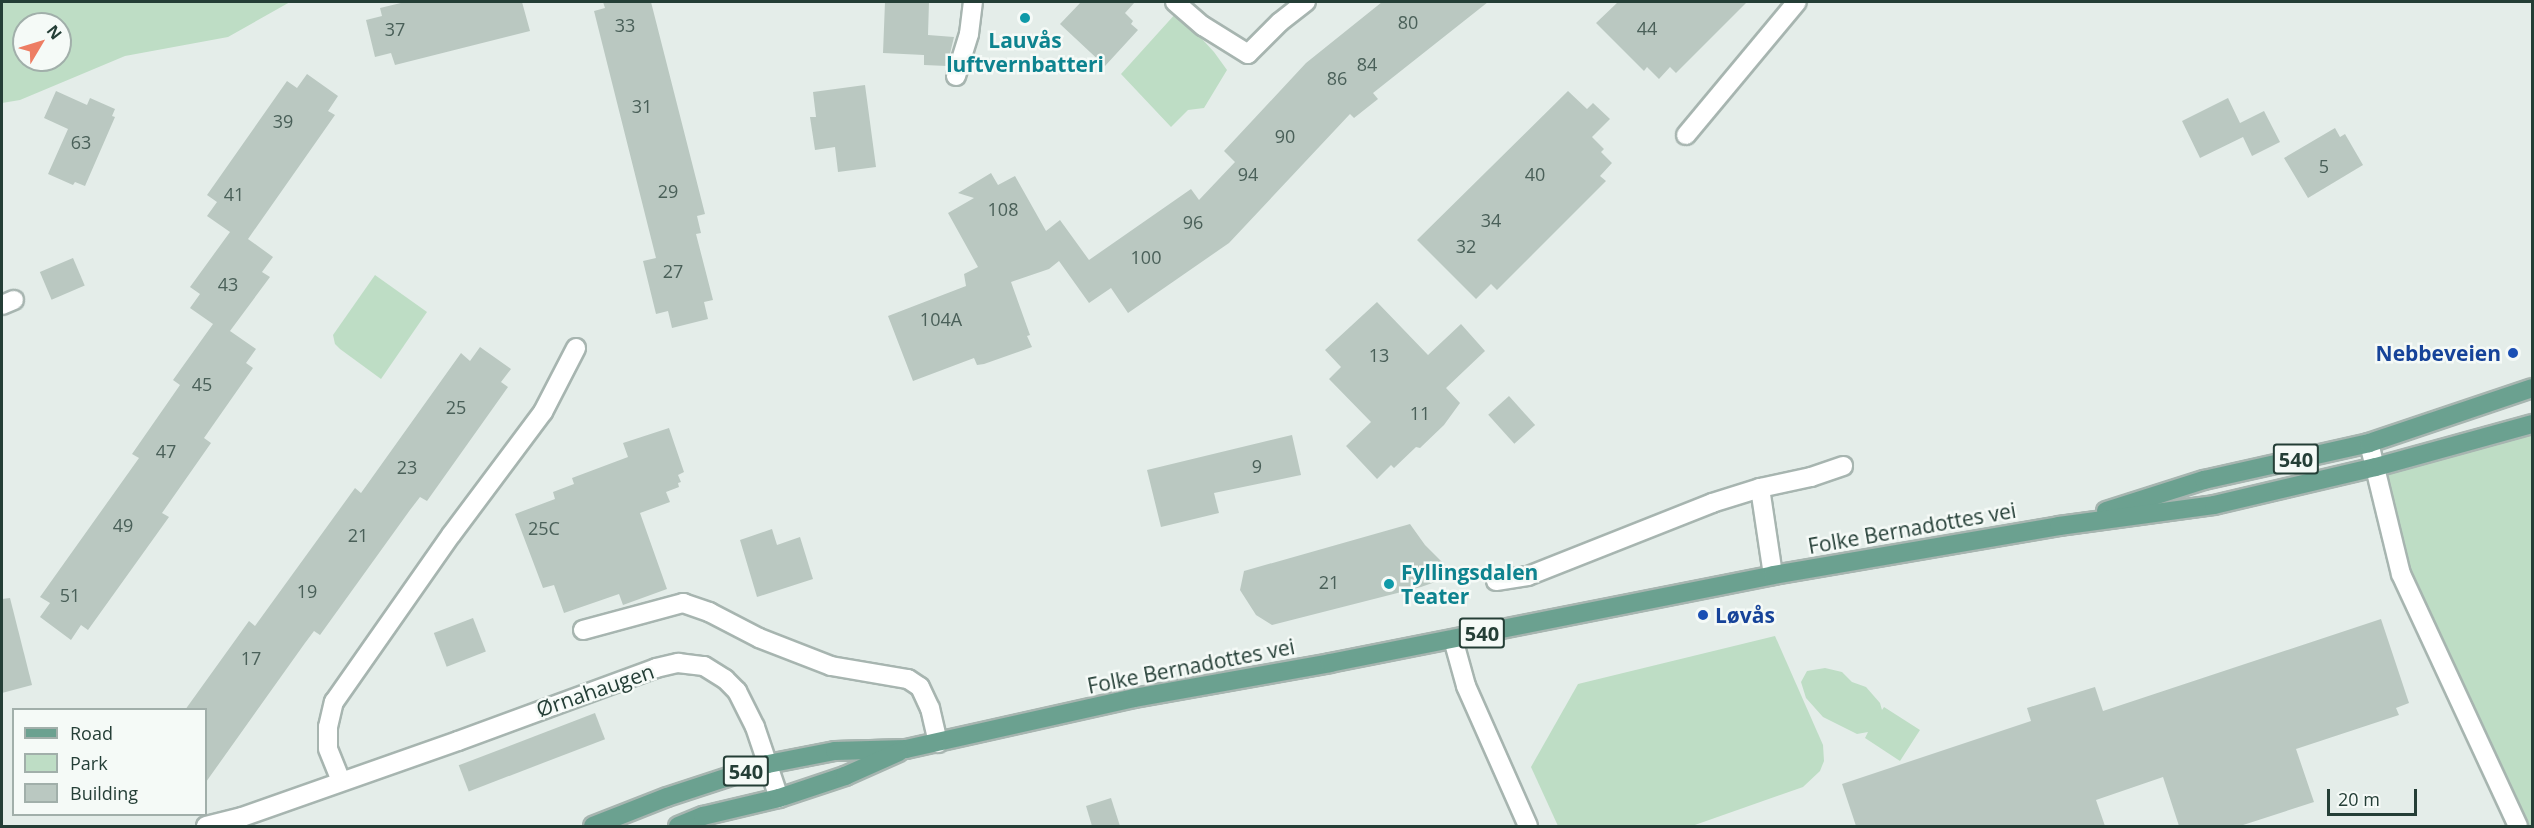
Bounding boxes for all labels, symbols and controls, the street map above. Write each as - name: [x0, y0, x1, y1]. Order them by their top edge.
- marker: Lauvås luftvernbatteri: [1018, 11, 1032, 25]
- house number: 80: [1398, 11, 1418, 33]
- north arrow: [12, 12, 72, 72]
- house number: 33: [615, 14, 635, 36]
- house number: 44: [1637, 17, 1657, 39]
- house number: 37: [385, 18, 405, 40]
- text: N: [42, 20, 67, 44]
- place label: Lauvås luftvernbatteri: [946, 27, 1104, 77]
- house number: 84: [1357, 53, 1377, 75]
- house number: 86: [1327, 67, 1347, 89]
- house number: 31: [632, 95, 652, 117]
- house number: 39: [273, 110, 293, 132]
- house number: 90: [1275, 125, 1295, 147]
- house number: 63: [71, 131, 91, 153]
- house number: 5: [2319, 155, 2329, 177]
- house number: 94: [1238, 163, 1258, 185]
- house number: 40: [1525, 163, 1545, 185]
- house number: 29: [658, 180, 678, 202]
- house number: 41: [224, 183, 244, 205]
- house number: 108: [988, 198, 1018, 220]
- house number: 34: [1481, 209, 1501, 231]
- house number: 96: [1183, 211, 1203, 233]
- house number: 32: [1456, 235, 1476, 257]
- house number: 100: [1131, 246, 1161, 268]
- house number: 27: [663, 260, 683, 282]
- house number: 43: [218, 273, 238, 295]
- house number: 104A: [920, 308, 962, 330]
- place label: Nebbeveien: [2376, 340, 2501, 366]
- house number: 13: [1369, 344, 1389, 366]
- marker: Nebbeveien: [2506, 346, 2520, 360]
- house number: 45: [192, 373, 212, 395]
- house number: 25: [446, 396, 466, 418]
- house number: 11: [1410, 402, 1430, 424]
- house number: 47: [156, 440, 176, 462]
- road number: 540: [2272, 442, 2320, 476]
- house number: 9: [1252, 455, 1262, 477]
- house number: 23: [397, 456, 417, 478]
- street label: Folke Bernadottes vei: [1806, 497, 2018, 559]
- house number: 49: [113, 514, 133, 536]
- house number: 25C: [528, 517, 560, 539]
- house number: 21: [348, 524, 368, 546]
- place label: Fyllingsdalen Teater: [1401, 559, 1538, 609]
- house number: 21: [1319, 571, 1339, 593]
- marker: Fyllingsdalen Teater: [1382, 577, 1396, 591]
- house number: 19: [297, 580, 317, 602]
- house number: 51: [60, 584, 80, 606]
- place label: Løvås: [1715, 602, 1775, 628]
- marker: Løvås: [1696, 608, 1710, 622]
- road number: 540: [1458, 616, 1506, 650]
- street label: Folke Bernadottes vei: [1085, 634, 1297, 698]
- house number: 17: [241, 647, 261, 669]
- street label: Ørnahaugen: [533, 658, 657, 722]
- legend: [12, 708, 207, 816]
- text: Road: [70, 721, 113, 745]
- text: Park: [70, 751, 108, 775]
- road number: 540: [722, 754, 770, 788]
- scale bar: [2330, 777, 2420, 815]
- text: Building: [70, 781, 138, 805]
- text: 20 m: [2338, 787, 2380, 811]

